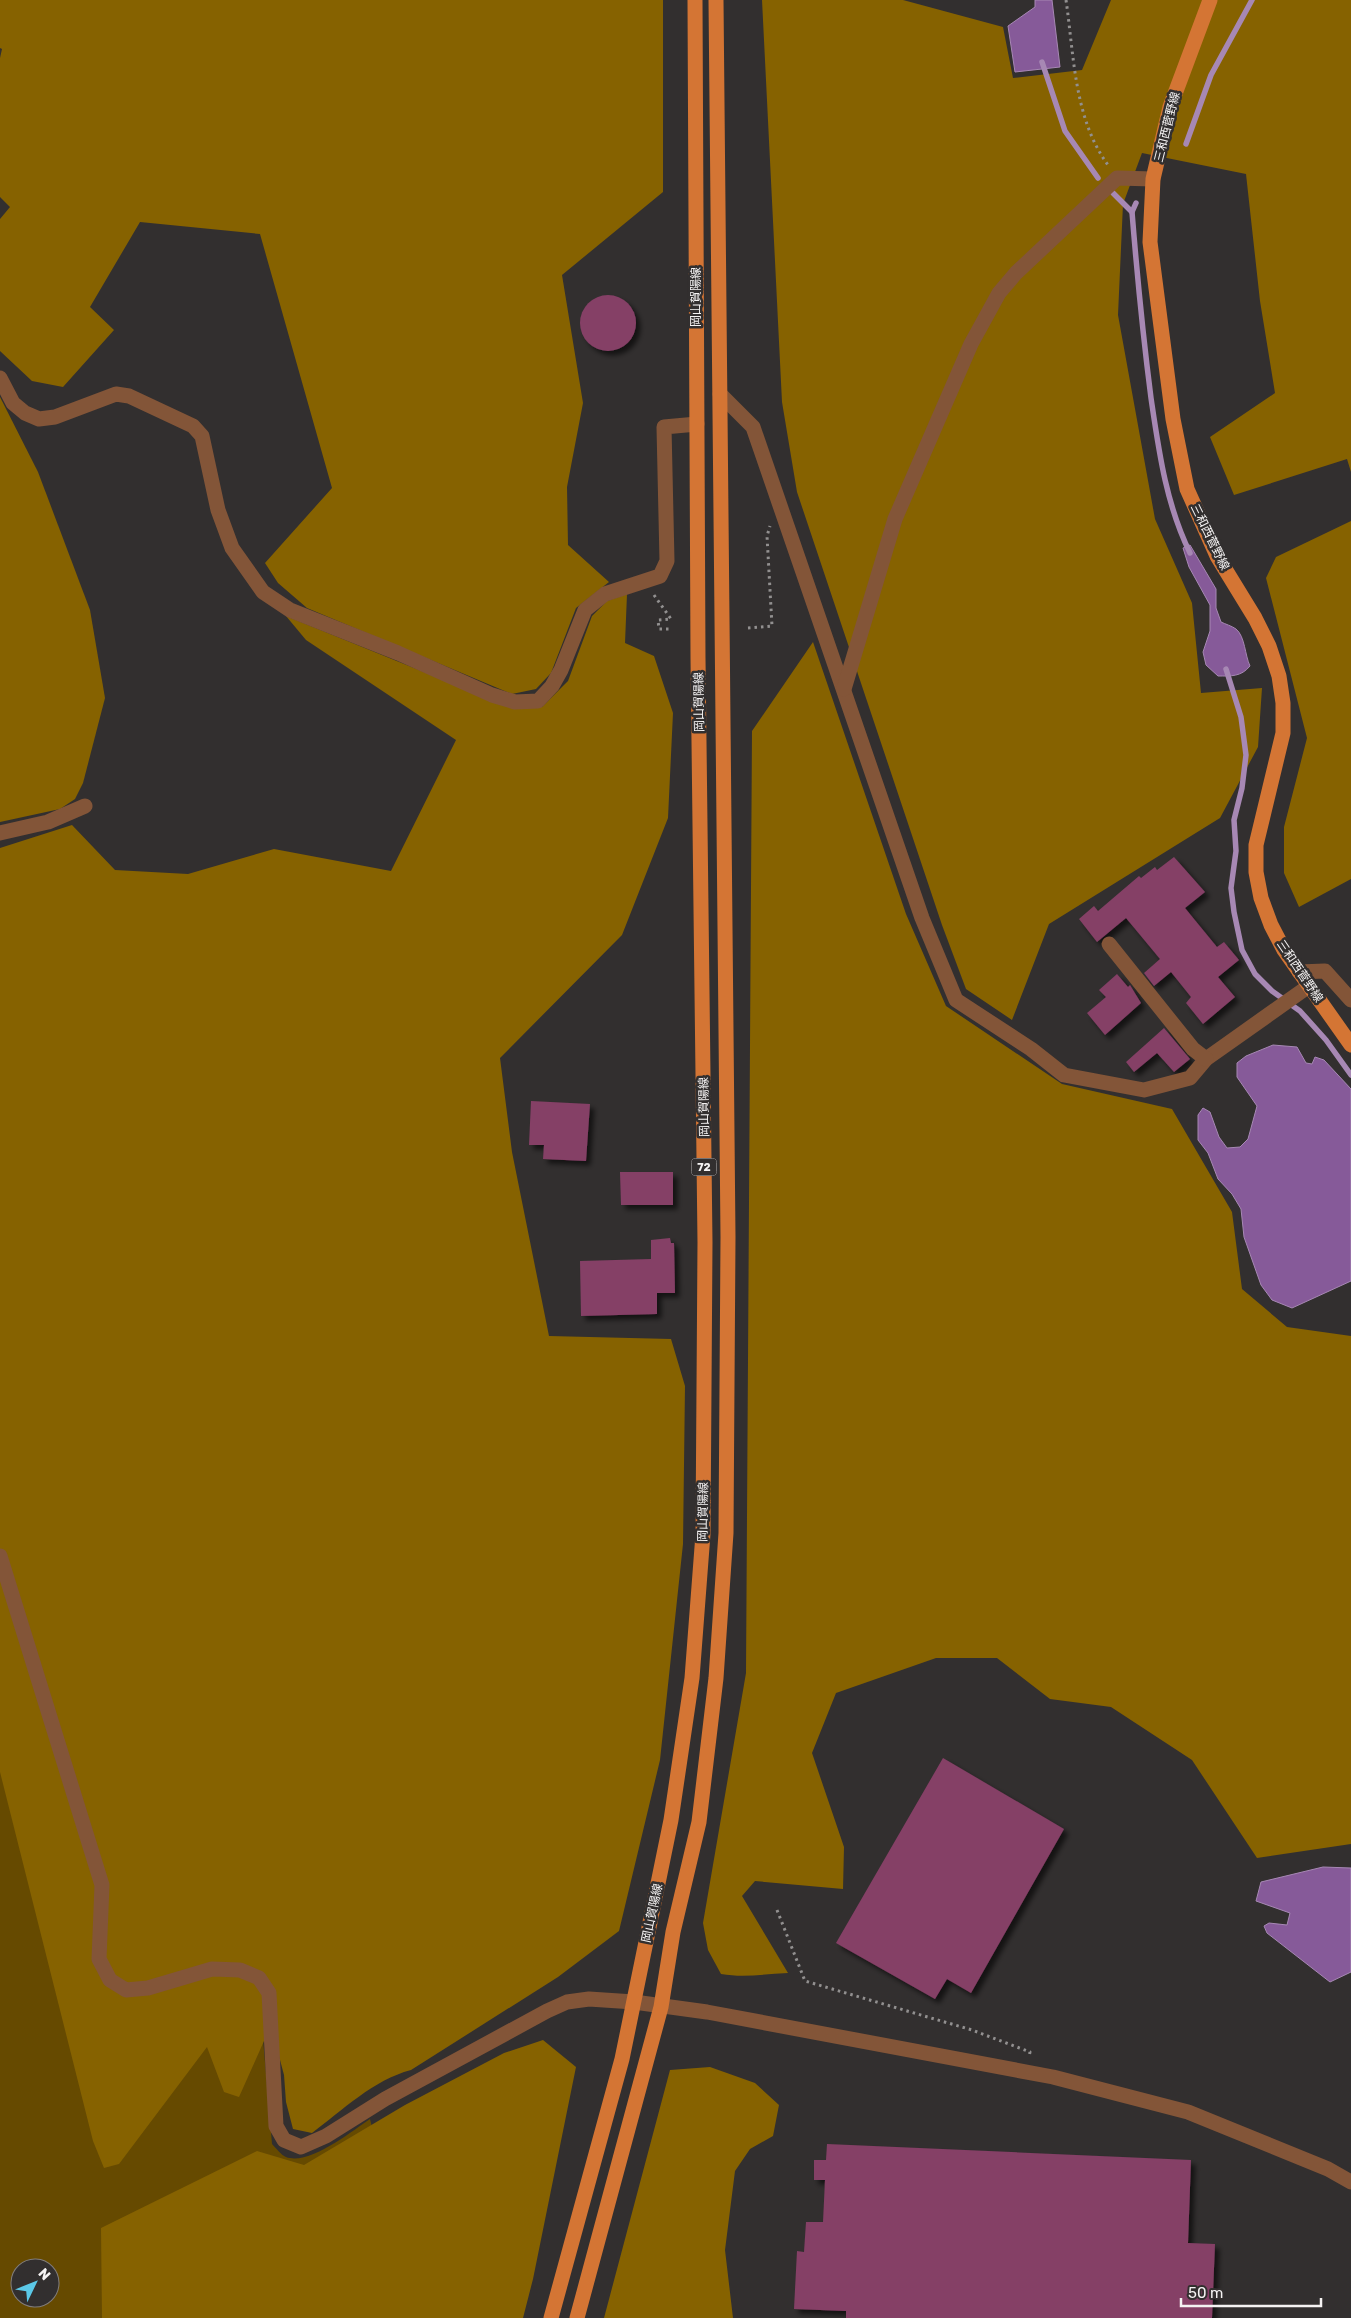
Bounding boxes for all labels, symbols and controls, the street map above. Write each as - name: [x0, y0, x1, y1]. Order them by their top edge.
- street label: 三和西菅野線: [1151, 90, 1183, 164]
- street label: 岡山賀陽線: [689, 267, 703, 327]
- street label: 三和西菅野線: [1188, 502, 1232, 572]
- street label: 岡山賀陽線: [691, 672, 707, 732]
- street label: 三和西菅野線: [1274, 937, 1326, 1005]
- street label: 岡山賀陽線: [696, 1077, 712, 1137]
- road number: 72: [692, 1158, 716, 1176]
- street label: 岡山賀陽線: [695, 1482, 711, 1542]
- street label: 岡山賀陽線: [639, 1882, 665, 1944]
- north arrow: [10, 2258, 60, 2308]
- text: N: [34, 2265, 54, 2284]
- scale bar: [1181, 2276, 1321, 2308]
- text: 50 m: [1188, 2284, 1223, 2302]

